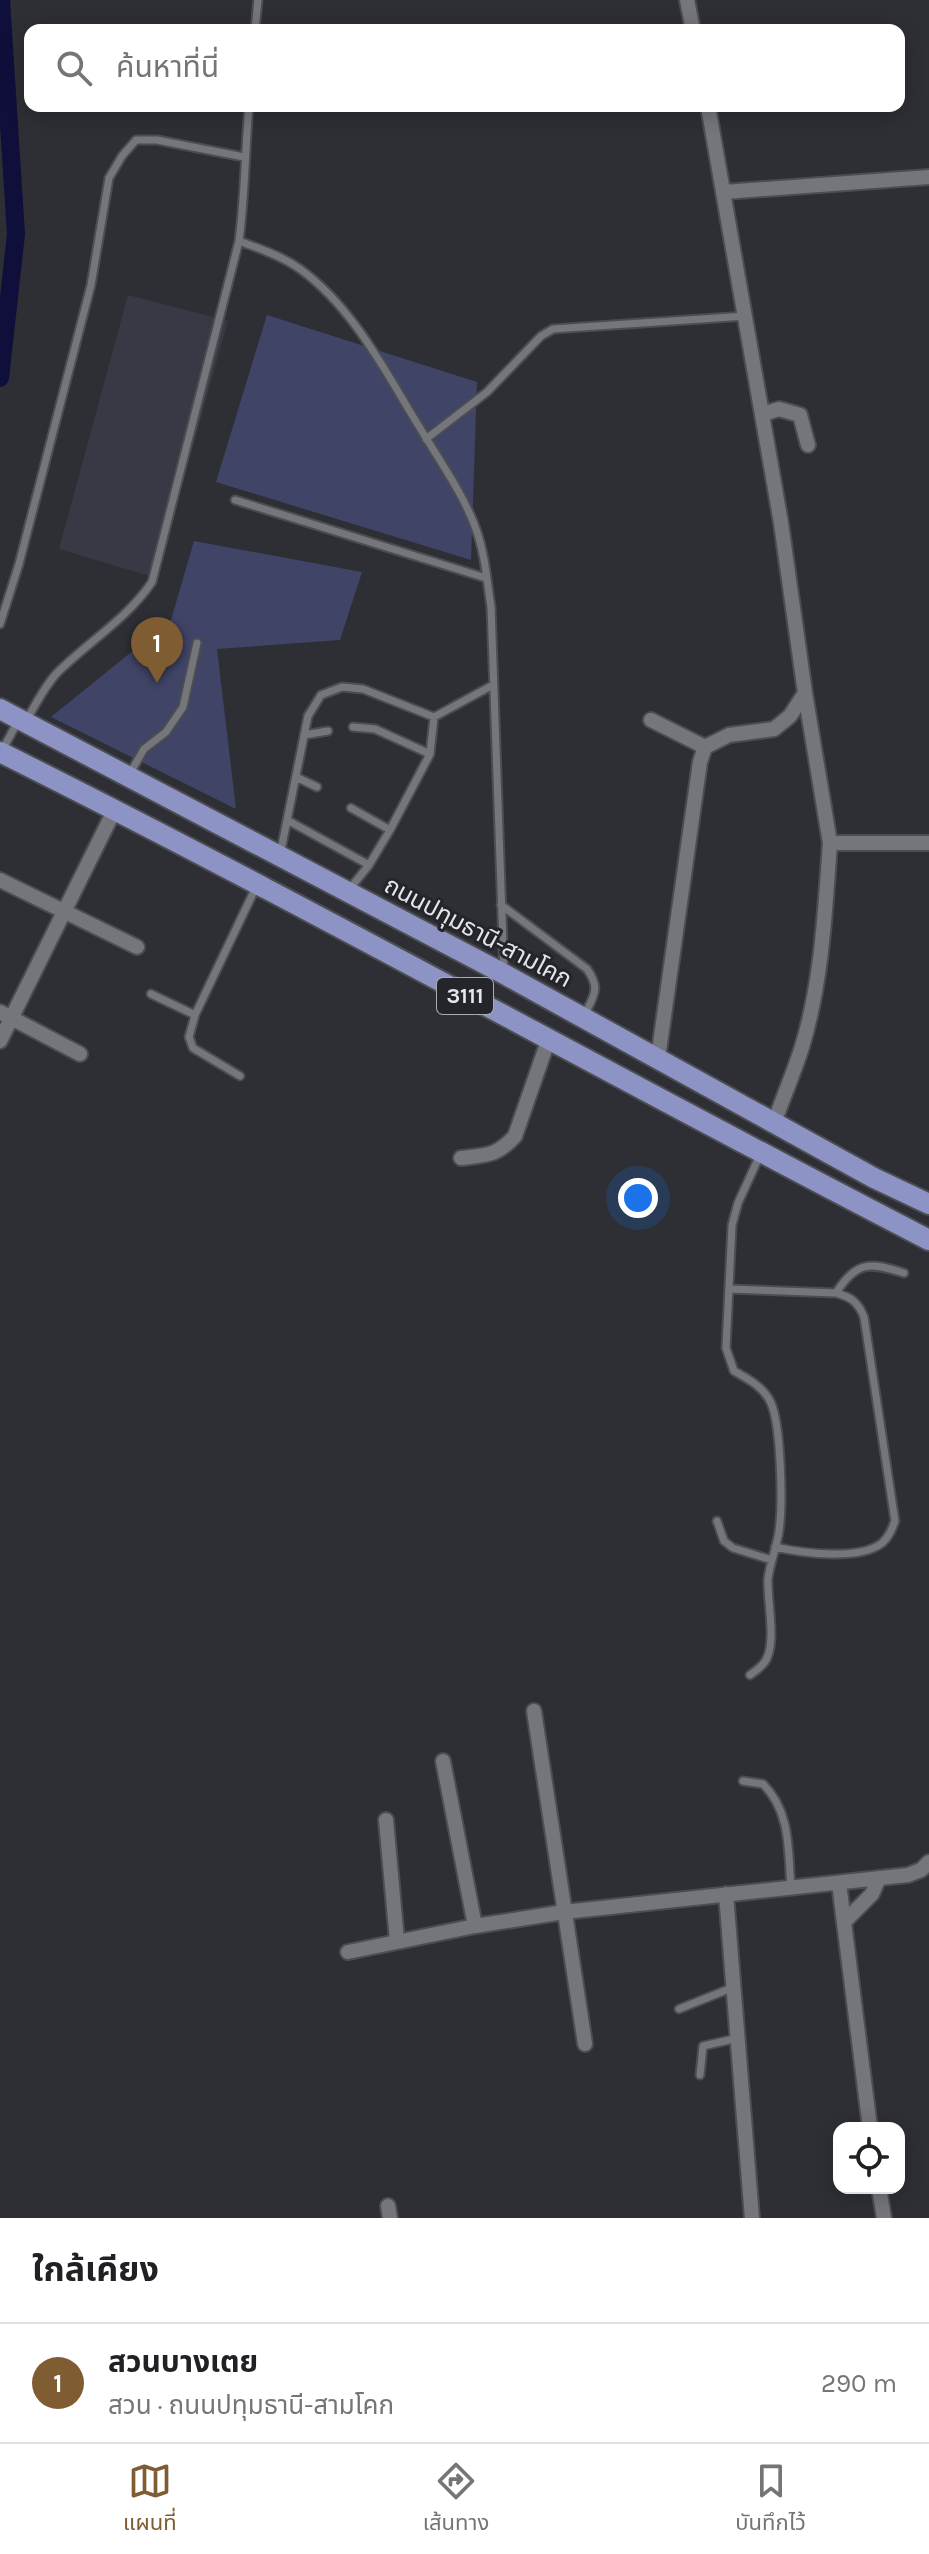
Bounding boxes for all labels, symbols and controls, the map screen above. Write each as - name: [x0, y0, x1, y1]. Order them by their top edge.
- search box: [24, 24, 905, 112]
- icon: search: [52, 46, 96, 90]
- text: ค้นหาที่นี่: [116, 49, 219, 85]
- pin: 1: [131, 617, 183, 683]
- street label: ถนนปทุมธานี-สามโคก: [379, 871, 576, 994]
- road number: 3111: [437, 978, 493, 1014]
- your location: [618, 1178, 658, 1218]
- map controls: [833, 2122, 905, 2194]
- button: locate: [833, 2122, 905, 2194]
- text: ใกล้เคียง: [32, 2250, 159, 2290]
- text: สวนบางเตย: [108, 2344, 258, 2380]
- text: 1: [53, 2368, 63, 2399]
- text: 290 m: [821, 2368, 897, 2399]
- text: สวน · ถนนปทุมธานี-สามโคก: [108, 2390, 394, 2421]
- tab: แผนที่: [123, 2459, 177, 2540]
- tab: เส้นทาง: [423, 2459, 489, 2540]
- tab: บันทึกไว้: [735, 2459, 806, 2540]

